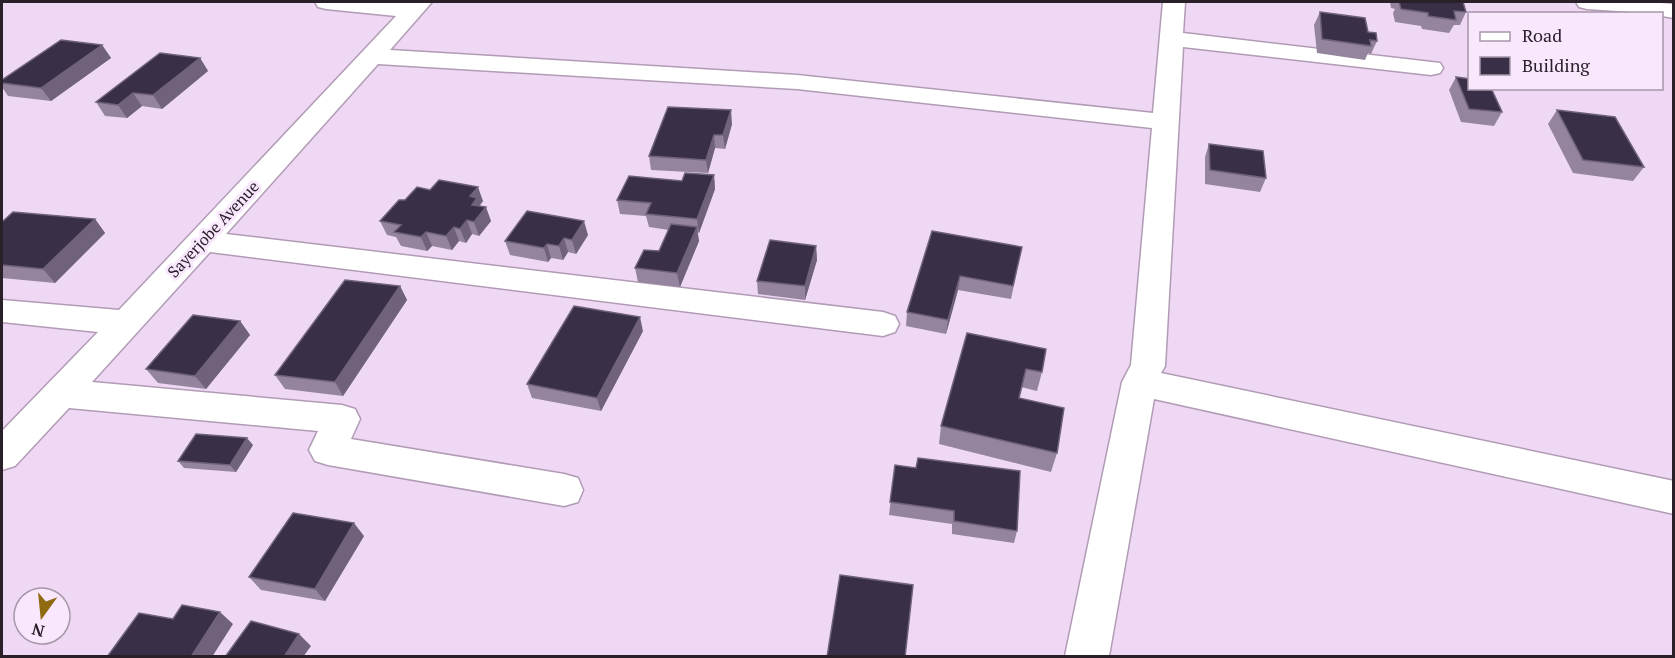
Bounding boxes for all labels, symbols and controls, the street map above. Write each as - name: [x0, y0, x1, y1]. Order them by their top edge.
- legend: [1468, 12, 1663, 90]
- text: Road: [1522, 23, 1562, 47]
- text: Building: [1522, 53, 1590, 77]
- street label: Sayerjobe Avenue: [162, 176, 264, 282]
- north arrow: [12, 586, 72, 646]
- text: N: [29, 618, 47, 643]

